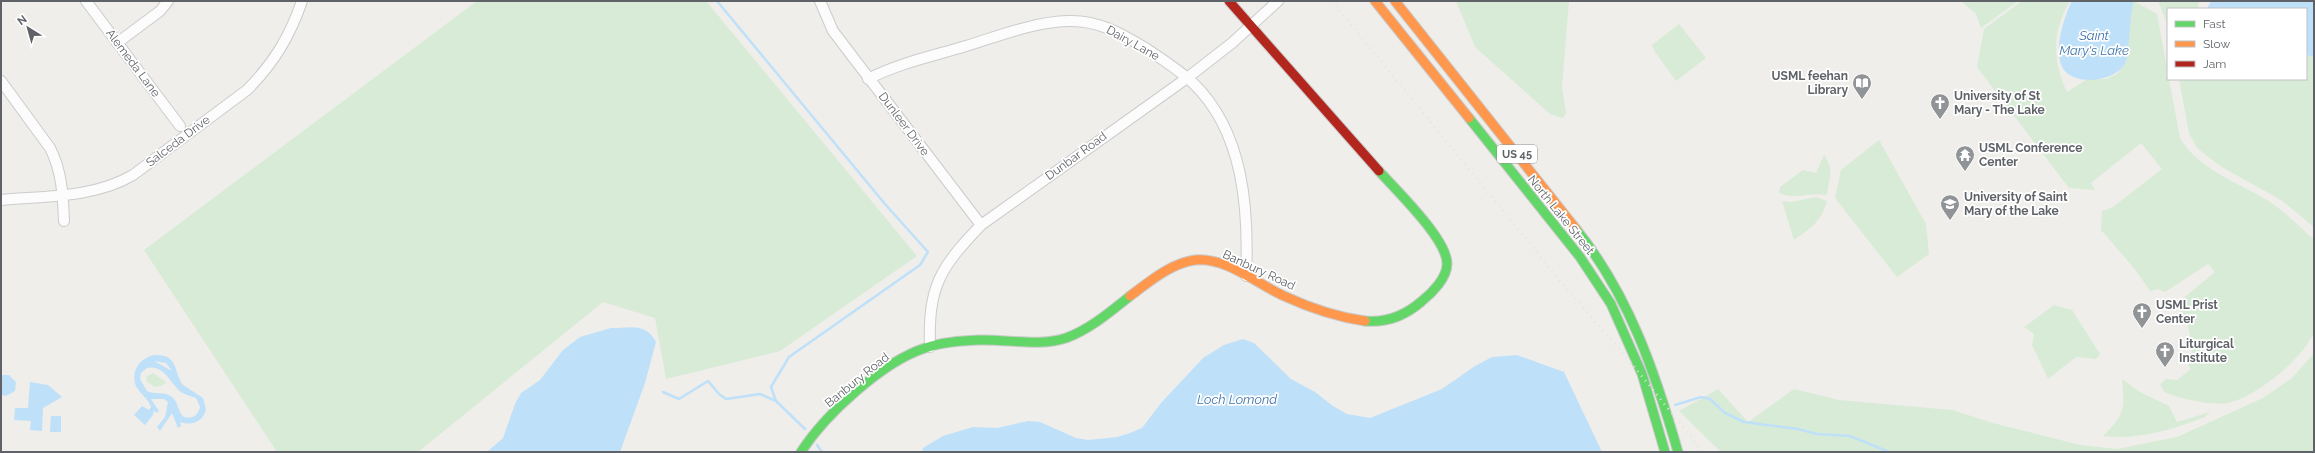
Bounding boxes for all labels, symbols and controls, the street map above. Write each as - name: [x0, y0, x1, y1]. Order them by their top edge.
- north arrow: [8, 8, 48, 48]
- legend: [2167, 8, 2307, 80]
- text: N: [15, 13, 30, 28]
- text: Fast: [2203, 17, 2226, 31]
- street label: Dairy Lane: [1104, 23, 1162, 63]
- street label: Alemeda Lane: [103, 26, 163, 100]
- water label: Saint Mary's Lake: [2059, 28, 2129, 58]
- text: Slow: [2203, 37, 2230, 51]
- text: Jam: [2203, 57, 2226, 71]
- place label: USML feehan Library: [1772, 69, 1848, 97]
- library icon: USML feehan Library: [1851, 72, 1873, 100]
- place label: University of St Mary - The Lake: [1954, 89, 2045, 117]
- street label: Dunleer Drive: [876, 90, 932, 158]
- church icon: University of St Mary - The Lake: [1929, 92, 1951, 120]
- street label: Salceda Drive: [143, 112, 213, 170]
- street label: Dunbar Road: [1043, 129, 1109, 183]
- place label: USML Conference Center: [1979, 141, 2082, 169]
- temple icon: USML Conference Center: [1954, 144, 1976, 172]
- road number: US 45: [1497, 145, 1537, 163]
- street label: North Lake Street: [1525, 173, 1597, 257]
- place label: University of Saint Mary of the Lake: [1964, 190, 2068, 218]
- school or university icon: University of Saint Mary of the Lake: [1939, 193, 1961, 221]
- street label: Banbury Road: [1221, 247, 1297, 293]
- place label: USML Prist Center: [2156, 298, 2218, 326]
- church icon: USML Prist Center: [2131, 301, 2153, 329]
- place label: Liturgical Institute: [2179, 337, 2234, 365]
- church icon: Liturgical Institute: [2154, 340, 2176, 368]
- street label: Banbury Road: [822, 350, 892, 410]
- water label: Loch Lomond: [1197, 392, 1277, 407]

